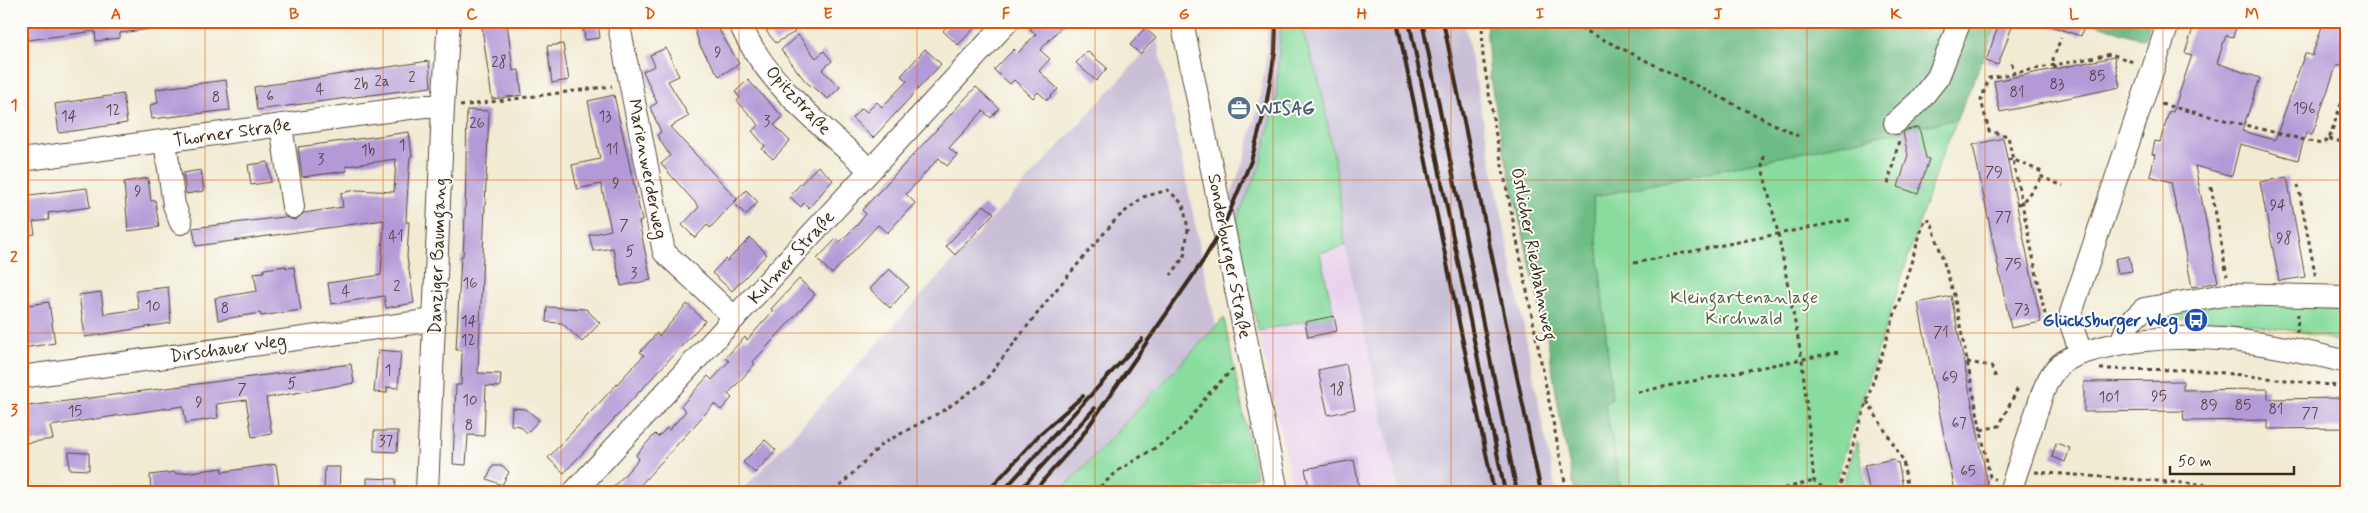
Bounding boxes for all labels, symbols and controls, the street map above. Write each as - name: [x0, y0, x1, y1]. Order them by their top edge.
- text: A: [111, 4, 121, 25]
- text: B: [289, 4, 299, 25]
- text: C: [466, 4, 478, 25]
- text: D: [644, 4, 656, 25]
- text: E: [823, 4, 833, 25]
- text: F: [1002, 4, 1011, 25]
- text: G: [1179, 4, 1190, 25]
- text: H: [1357, 4, 1368, 25]
- text: I: [1536, 4, 1545, 25]
- text: J: [1713, 4, 1723, 25]
- text: K: [1890, 4, 1902, 25]
- text: L: [2069, 4, 2080, 25]
- text: M: [2245, 4, 2259, 25]
- house number: 9: [714, 43, 722, 63]
- house number: 28: [491, 53, 507, 73]
- street label: Opitzstraße: [760, 61, 837, 141]
- house number: 85: [2089, 67, 2105, 87]
- house number: 2: [408, 68, 416, 88]
- house number: 2a: [374, 72, 390, 92]
- house number: 2b: [354, 75, 368, 95]
- house number: 83: [2050, 75, 2064, 95]
- house number: 4: [316, 80, 325, 100]
- house number: 81: [2010, 83, 2024, 103]
- house number: 6: [266, 87, 274, 107]
- house number: 8: [212, 88, 220, 108]
- text: 1: [10, 95, 18, 116]
- office icon: WISAG: [1226, 95, 1252, 121]
- street label: Marienwerderweg: [621, 97, 672, 242]
- place label: WISAG: [1255, 97, 1315, 121]
- house number: 196: [2293, 99, 2315, 119]
- house number: 12: [106, 101, 120, 121]
- house number: 14: [61, 107, 77, 127]
- house number: 13: [598, 107, 612, 127]
- house number: 3: [764, 112, 771, 132]
- street label: Thorner Straße: [172, 113, 293, 153]
- house number: 26: [469, 114, 485, 134]
- house number: 1: [399, 136, 405, 156]
- house number: 11: [605, 140, 619, 160]
- house number: 1b: [361, 141, 375, 161]
- house number: 3: [318, 150, 325, 170]
- house number: 79: [1985, 163, 2003, 183]
- street label: Östlicher Riedbahnweg: [1503, 166, 1562, 343]
- street label: Sonderburger Straße: [1201, 172, 1257, 341]
- house number: 9: [612, 174, 620, 194]
- street label: Danziger Baumgang: [423, 177, 455, 335]
- house number: 9: [134, 182, 142, 202]
- house number: 94: [2270, 196, 2286, 216]
- street label: Kulmer Straße: [743, 205, 840, 310]
- house number: 77: [1995, 208, 2012, 228]
- house number: 7: [619, 216, 629, 236]
- house number: 41: [388, 227, 404, 247]
- house number: 98: [2276, 229, 2292, 249]
- house number: 5: [625, 242, 635, 262]
- text: 2: [10, 247, 18, 268]
- house number: 75: [2004, 255, 2022, 275]
- house number: 3: [631, 264, 638, 284]
- house number: 16: [462, 274, 478, 294]
- house number: 2: [393, 277, 401, 297]
- house number: 4: [342, 282, 351, 302]
- park label: Kleingartenanlage Kirchwald: [1670, 286, 1818, 331]
- house number: 10: [145, 297, 161, 317]
- house number: 8: [221, 299, 229, 319]
- house number: 73: [2014, 300, 2030, 320]
- bus stop icon: Glücksburger Weg: [2183, 307, 2209, 333]
- place label: Glücksburger Weg: [2043, 309, 2178, 335]
- house number: 14: [461, 312, 477, 332]
- house number: 71: [1933, 323, 1949, 343]
- street label: Dirschauer Weg: [168, 329, 288, 370]
- house number: 12: [461, 331, 475, 351]
- house number: 1: [385, 361, 391, 381]
- house number: 69: [1942, 368, 1958, 388]
- house number: 5: [287, 374, 297, 394]
- house number: 7: [237, 380, 247, 400]
- house number: 18: [1330, 380, 1344, 400]
- house number: 95: [2151, 387, 2167, 407]
- house number: 101: [2098, 388, 2120, 408]
- house number: 10: [462, 391, 478, 411]
- house number: 9: [195, 393, 203, 413]
- house number: 89: [2200, 396, 2218, 416]
- house number: 85: [2235, 396, 2251, 416]
- text: 3: [10, 400, 18, 421]
- house number: 81: [2269, 400, 2283, 420]
- house number: 15: [68, 402, 82, 422]
- house number: 77: [2302, 404, 2319, 424]
- house number: 67: [1951, 414, 1967, 434]
- house number: 8: [465, 416, 473, 436]
- house number: 37: [379, 432, 394, 452]
- scale bar: [2170, 443, 2294, 475]
- text: 50 m: [2178, 452, 2212, 472]
- house number: 65: [1960, 462, 1976, 482]

